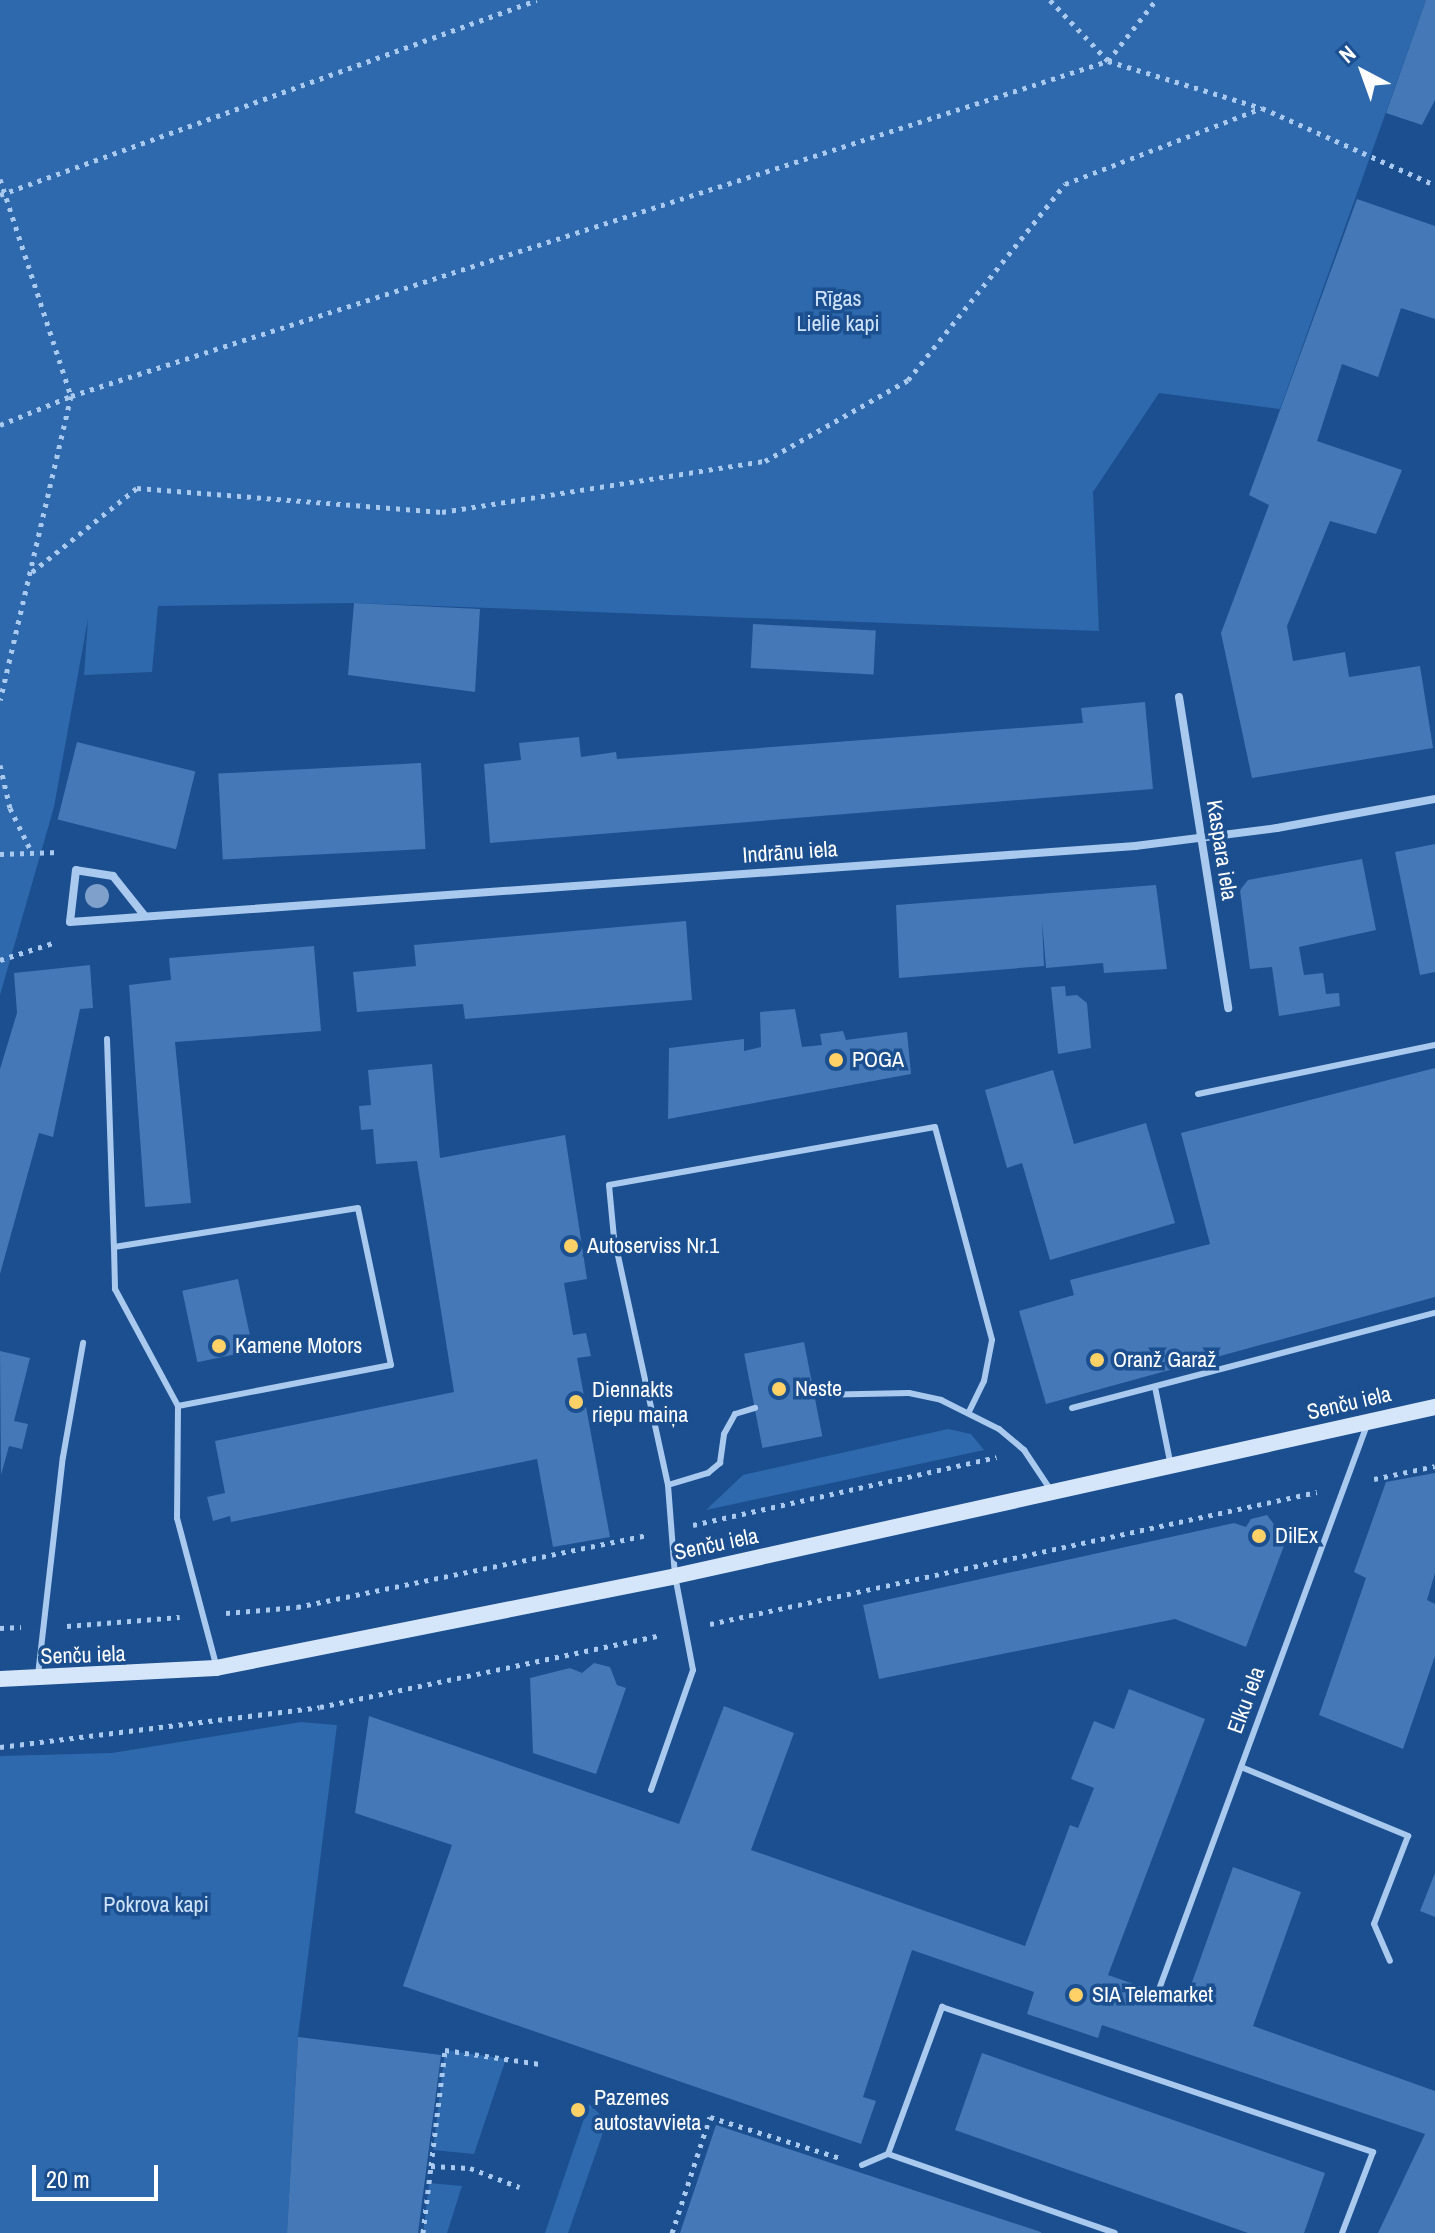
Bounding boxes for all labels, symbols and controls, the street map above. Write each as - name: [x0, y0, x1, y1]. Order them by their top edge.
- north arrow: [1323, 32, 1403, 112]
- text: N: [1332, 38, 1362, 69]
- park label: Rīgas Lielie kapi: [796, 285, 880, 336]
- street label: Kaspara iela: [1201, 798, 1243, 902]
- street label: Indrānu iela: [742, 836, 838, 868]
- place label: POGA: [852, 1047, 904, 1073]
- marker: POGA: [827, 1051, 845, 1069]
- place label: Autoserviss Nr.1: [587, 1233, 719, 1259]
- marker: Autoserviss Nr.1: [562, 1237, 580, 1255]
- place label: Kamene Motors: [235, 1333, 362, 1359]
- marker: Kamene Motors: [210, 1337, 228, 1355]
- place label: Oranž Garaž: [1113, 1347, 1216, 1373]
- marker: Oranž Garaž: [1088, 1351, 1106, 1369]
- place label: Diennakts riepu maiņa: [592, 1376, 688, 1428]
- place label: Neste: [795, 1376, 842, 1402]
- marker: Neste: [770, 1380, 788, 1398]
- street label: Senču iela: [1304, 1381, 1394, 1425]
- marker: Diennakts riepu maiņa: [567, 1393, 585, 1411]
- street label: Senču iela: [672, 1522, 760, 1566]
- place label: DilEx: [1275, 1523, 1318, 1549]
- marker: DilEx: [1250, 1527, 1268, 1545]
- street label: Senču iela: [40, 1640, 126, 1670]
- street label: Elku iela: [1222, 1663, 1270, 1737]
- park label: Pokrova kapi: [103, 1892, 209, 1918]
- place label: SIA Telemarket: [1092, 1982, 1214, 2008]
- marker: SIA Telemarket: [1067, 1986, 1085, 2004]
- place label: Pazemes autostavvieta: [594, 2084, 701, 2136]
- marker: Pazemes autostavvieta: [569, 2101, 587, 2119]
- scale bar: [36, 2149, 162, 2199]
- text: 20 m: [46, 2163, 90, 2195]

